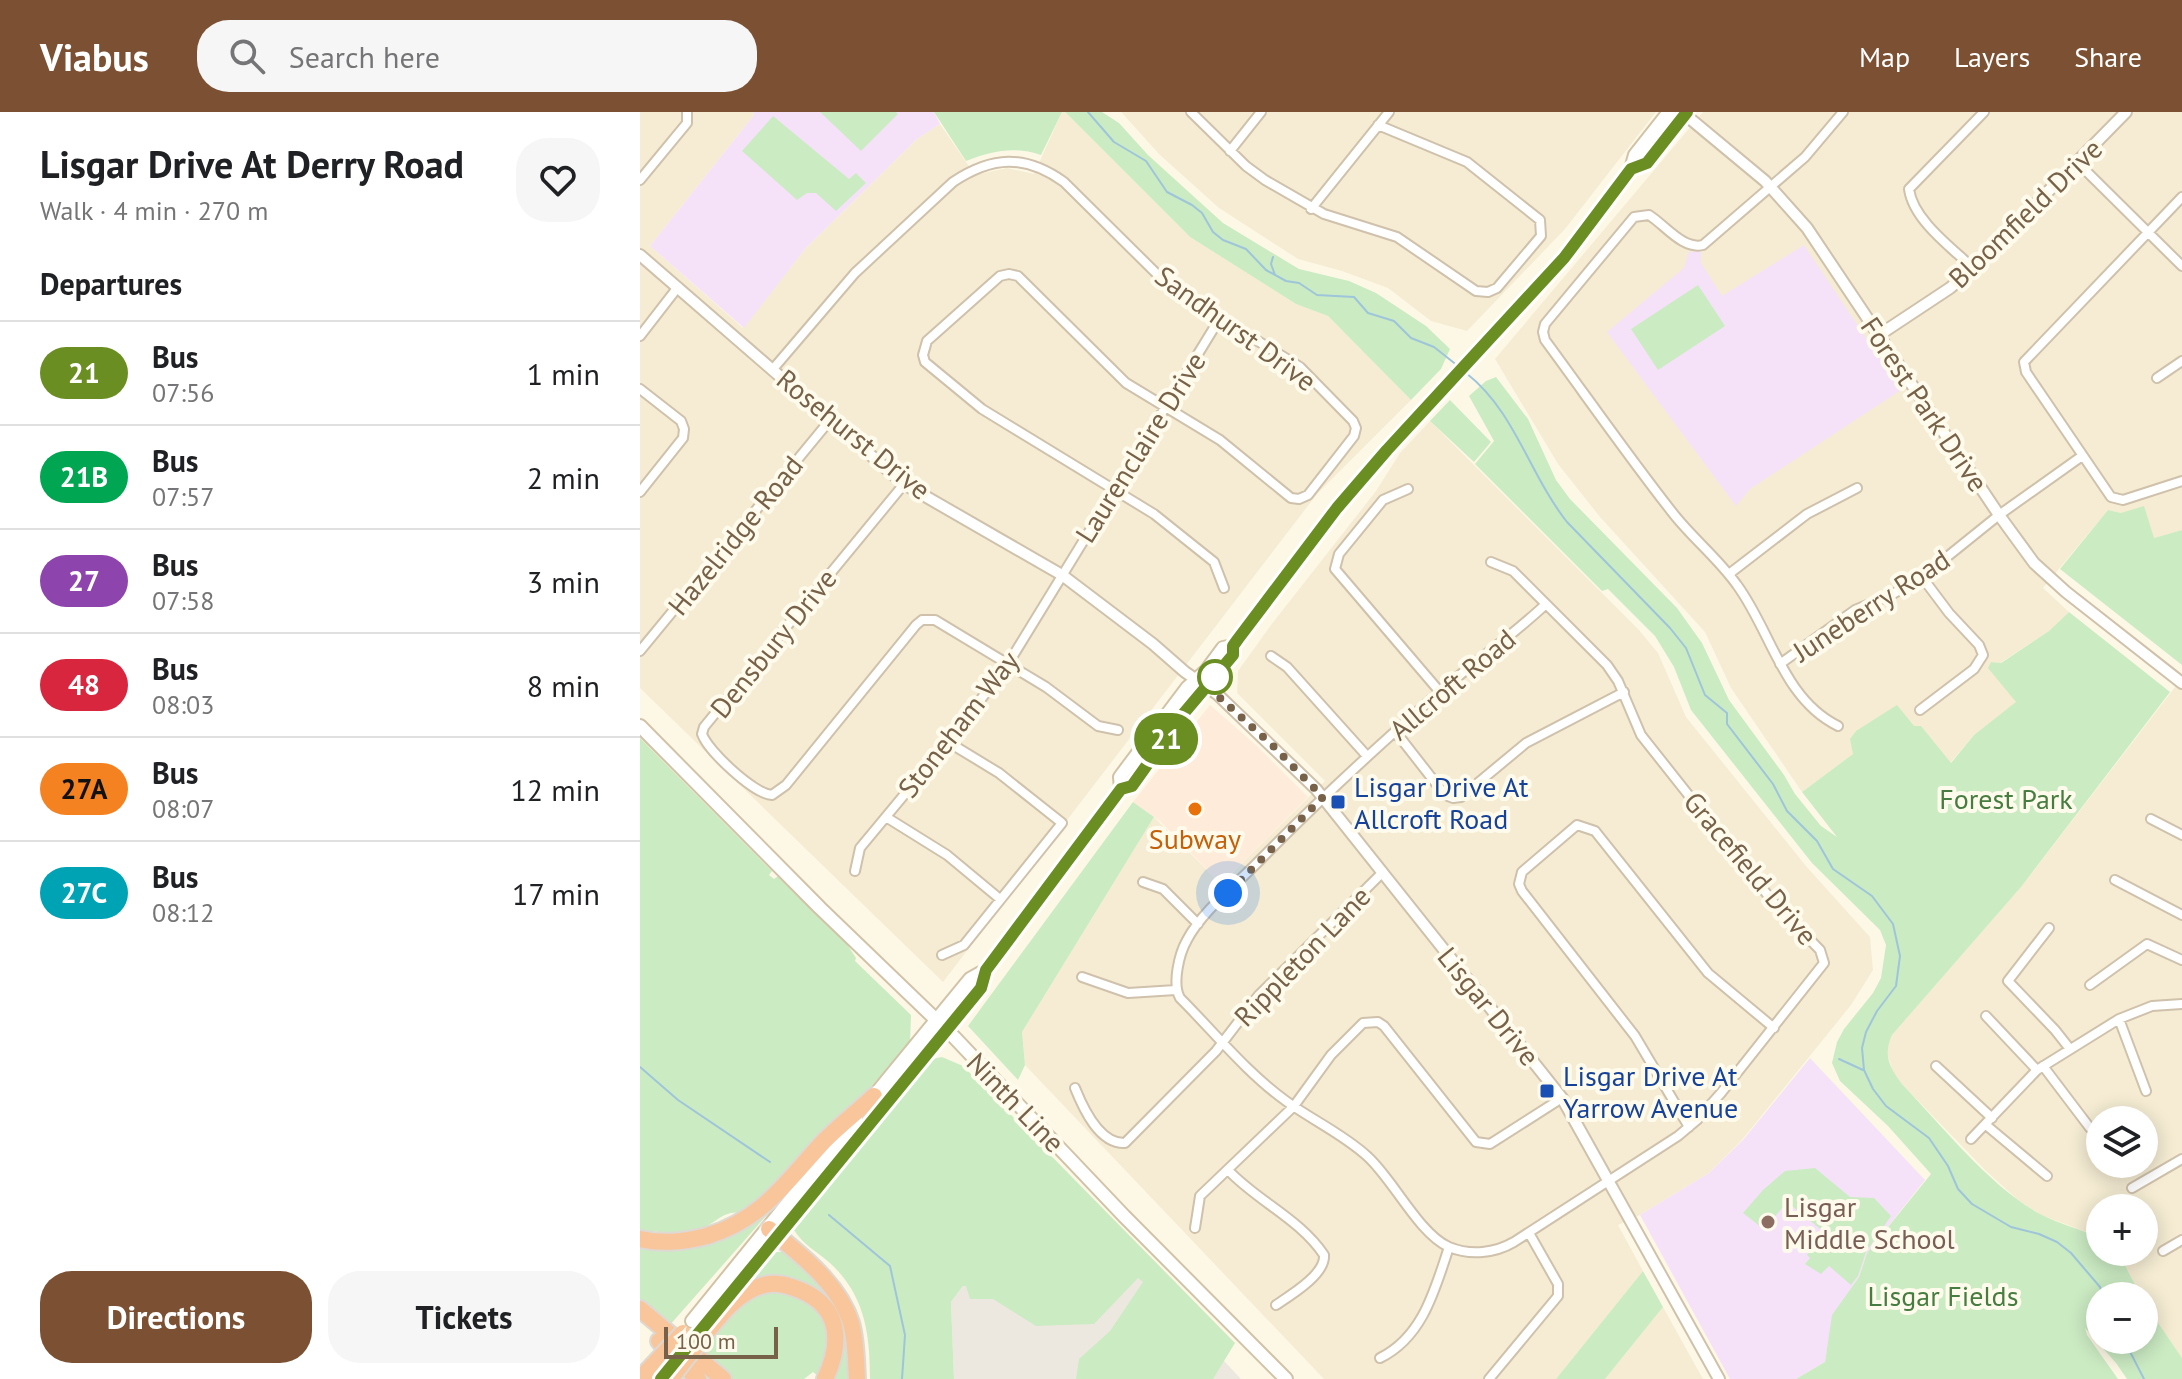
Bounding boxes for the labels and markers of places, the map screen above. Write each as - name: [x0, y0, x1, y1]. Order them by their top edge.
- unlabelled marker: [1198, 660, 1232, 694]
- place label: Lisgar Drive At Allcroft Road: [1354, 768, 1529, 837]
- marker: Lisgar Drive At Allcroft Road: [1329, 793, 1347, 811]
- marker: Subway: [1186, 800, 1204, 818]
- place label: Subway: [1149, 820, 1241, 857]
- place label: Lisgar Drive At Yarrow Avenue: [1563, 1057, 1738, 1126]
- marker: Lisgar Drive At Yarrow Avenue: [1538, 1082, 1556, 1100]
- place label: Lisgar Middle School: [1784, 1188, 1955, 1257]
- marker: Lisgar Middle School: [1759, 1213, 1777, 1231]

